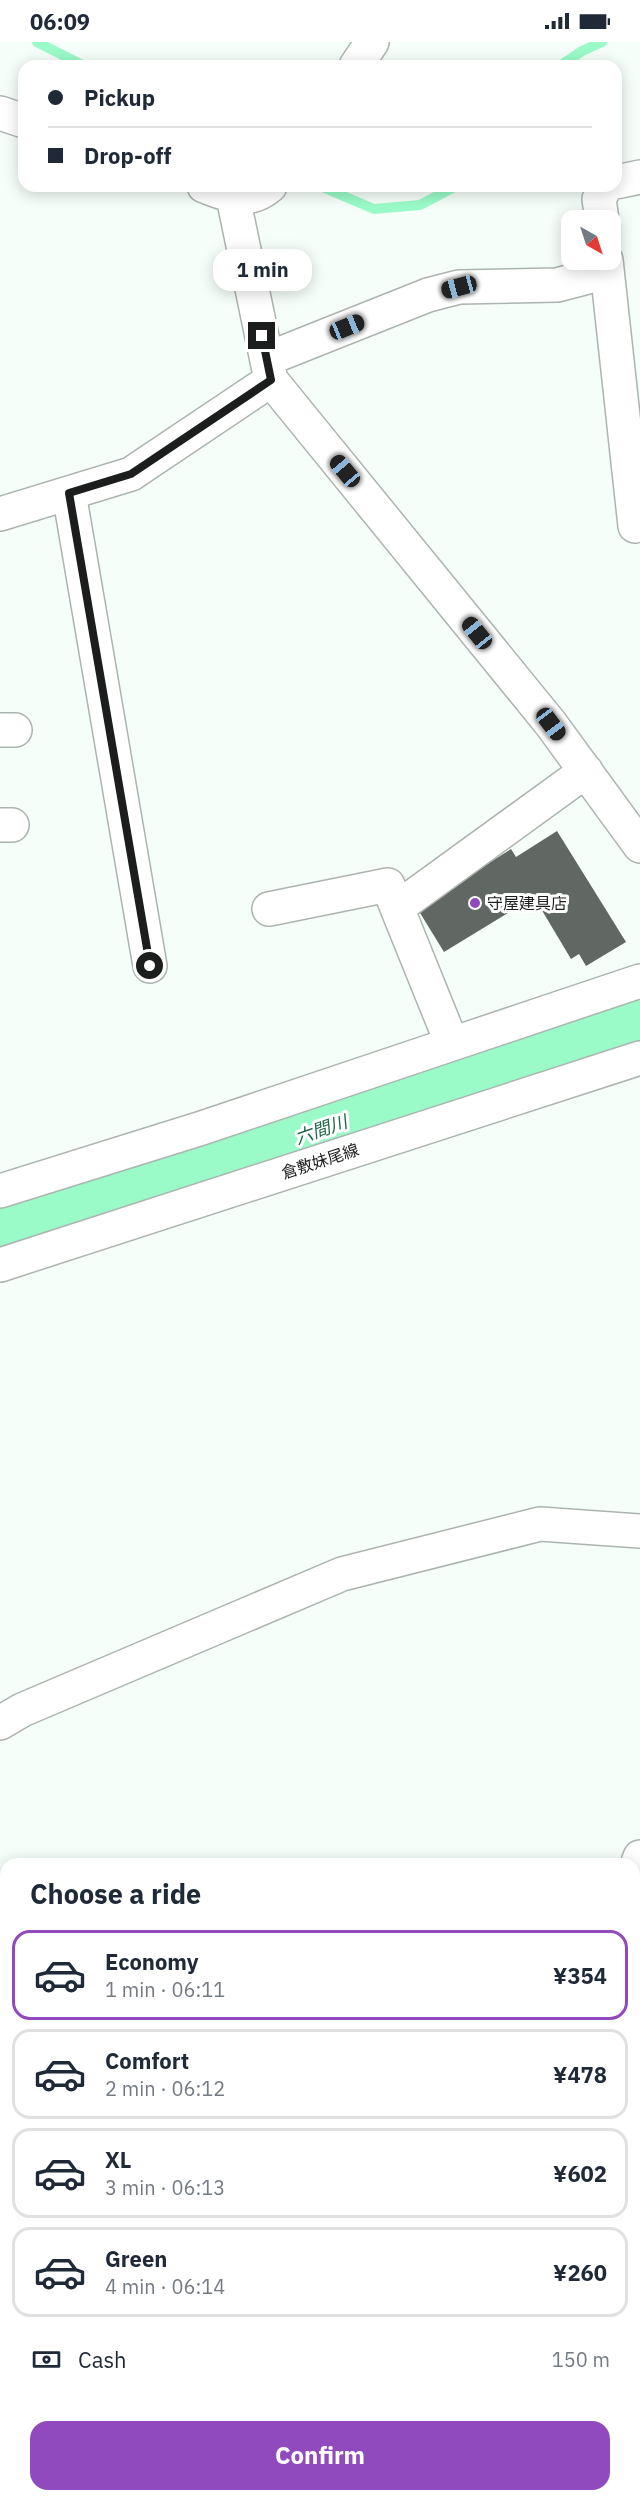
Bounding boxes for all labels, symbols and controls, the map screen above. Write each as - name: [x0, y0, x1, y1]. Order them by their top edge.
- text: 06:09: [30, 7, 90, 36]
- text: Pickup: [84, 83, 155, 112]
- text: Drop-off: [84, 141, 171, 170]
- north arrow: [561, 210, 621, 270]
- map controls: [561, 210, 621, 270]
- callout: 1 min: [212, 249, 312, 291]
- text: 1 min: [236, 256, 289, 283]
- car: [439, 274, 479, 300]
- car: [327, 312, 367, 342]
- route end: [248, 322, 275, 349]
- car: [327, 451, 363, 491]
- car: [459, 613, 495, 653]
- car: [533, 704, 569, 744]
- place label: 守屋建具店: [487, 893, 567, 913]
- marker: 守屋建具店: [468, 896, 482, 910]
- route start: [136, 952, 163, 979]
- water label: 六間川: [292, 1109, 352, 1149]
- street label: 倉敷妹尾線: [279, 1139, 361, 1183]
- text: Choose a ride: [30, 1876, 201, 1911]
- text: Economy: [105, 1947, 199, 1976]
- icon: car: [33, 1948, 87, 2002]
- text: ¥354: [553, 1961, 607, 1990]
- text: 1 min · 06:11: [105, 1976, 225, 2003]
- text: Comfort: [105, 2046, 189, 2075]
- icon: car: [33, 2047, 87, 2101]
- text: ¥478: [553, 2060, 607, 2089]
- text: 2 min · 06:12: [105, 2075, 225, 2102]
- text: XL: [105, 2145, 131, 2174]
- icon: car: [33, 2146, 87, 2200]
- text: ¥602: [553, 2159, 607, 2188]
- text: 3 min · 06:13: [105, 2174, 225, 2201]
- text: Green: [105, 2244, 167, 2273]
- icon: car: [33, 2245, 87, 2299]
- text: ¥260: [553, 2258, 607, 2287]
- text: 4 min · 06:14: [105, 2273, 225, 2300]
- icon: cash: [30, 2343, 63, 2376]
- text: Cash: [78, 2345, 127, 2374]
- text: 150 m: [552, 2346, 610, 2373]
- button: Confirm: [30, 2421, 610, 2490]

